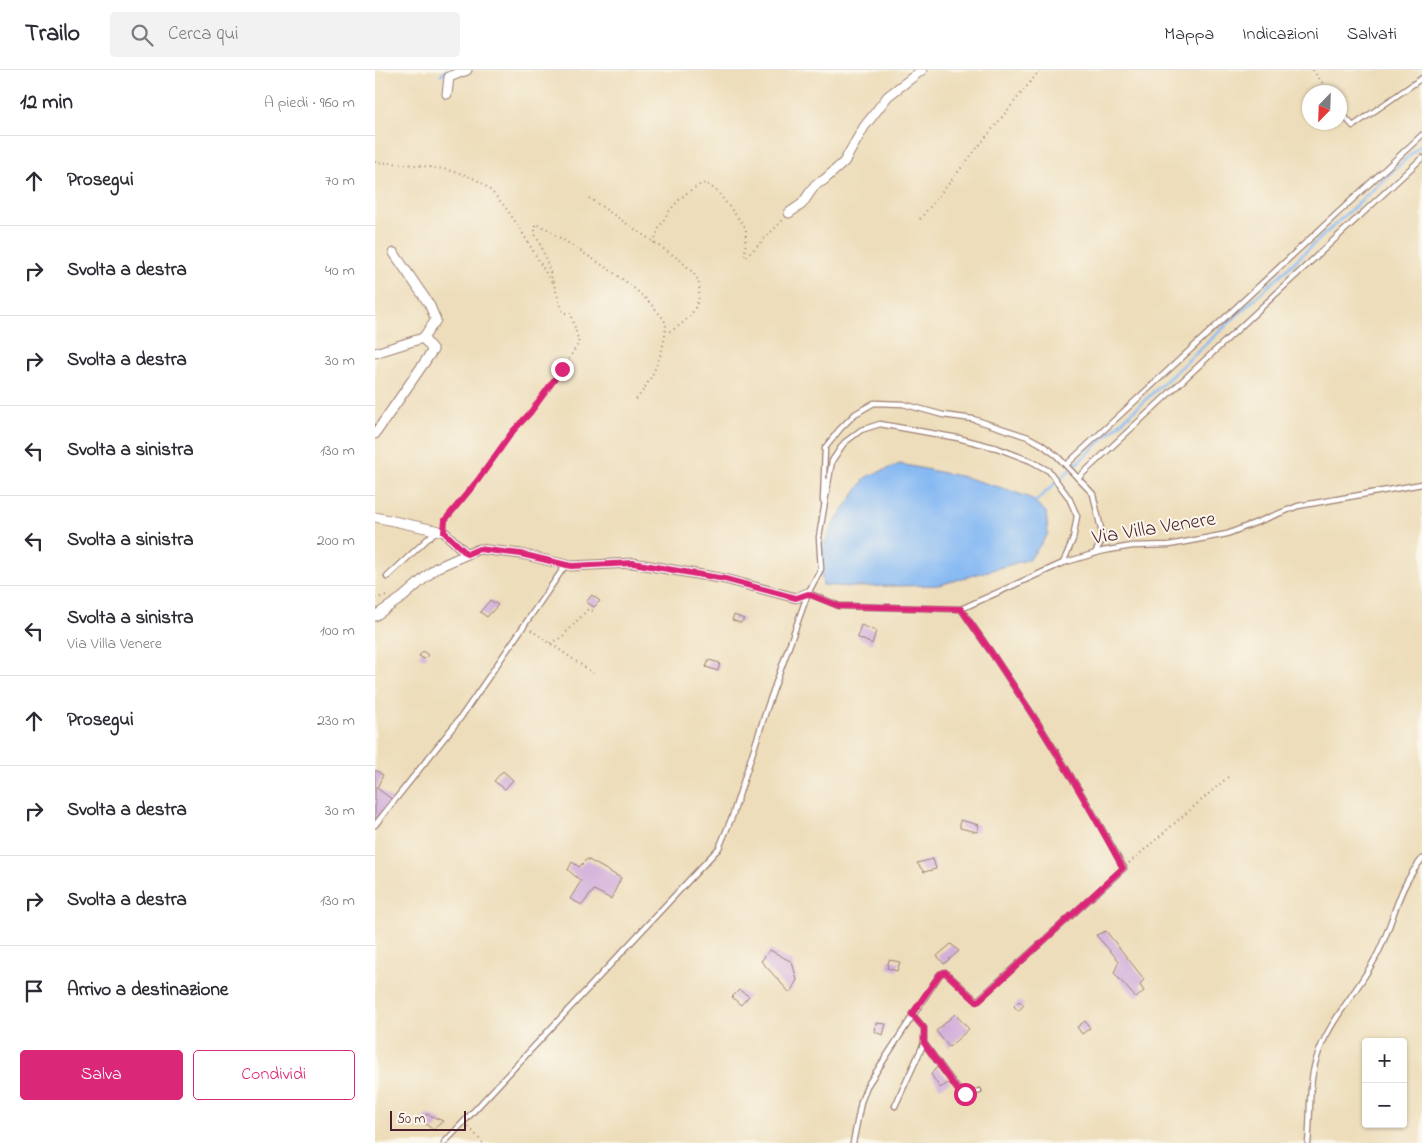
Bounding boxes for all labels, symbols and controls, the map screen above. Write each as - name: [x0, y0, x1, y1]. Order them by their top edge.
- search box: [110, 12, 460, 57]
- text: Trailo: [25, 17, 80, 52]
- icon: search: [128, 21, 156, 49]
- text: Cerca qui: [168, 21, 238, 48]
- text: Mappa: [1164, 22, 1214, 48]
- text: Indicazioni: [1242, 22, 1319, 48]
- text: Salvati: [1347, 22, 1397, 48]
- north arrow: [1302, 85, 1347, 130]
- text: 12 min: [20, 88, 73, 118]
- text: A piedi · 960 m: [264, 91, 355, 115]
- icon: ahead: [20, 167, 48, 195]
- text: Prosegui: [67, 167, 134, 194]
- text: 70 m: [325, 169, 355, 193]
- icon: right: [20, 257, 48, 285]
- text: Svolta a destra: [67, 257, 187, 284]
- text: 40 m: [325, 259, 355, 283]
- icon: right: [20, 347, 48, 375]
- text: Svolta a destra: [67, 347, 187, 374]
- text: 30 m: [325, 349, 355, 373]
- route end: [551, 358, 574, 381]
- icon: left: [20, 437, 48, 465]
- text: Svolta a sinistra: [67, 437, 194, 464]
- text: 130 m: [320, 439, 355, 463]
- street label: Via Villa Venere: [1089, 504, 1218, 554]
- icon: left: [20, 527, 48, 555]
- text: Svolta a sinistra: [67, 527, 194, 554]
- text: 200 m: [317, 529, 355, 553]
- text: Svolta a sinistra: [67, 605, 194, 632]
- icon: left: [20, 617, 48, 645]
- text: 100 m: [320, 619, 355, 643]
- text: Via Villa Venere: [67, 632, 162, 656]
- icon: ahead: [20, 707, 48, 735]
- text: Prosegui: [67, 707, 134, 734]
- text: 230 m: [317, 709, 355, 733]
- icon: right: [20, 797, 48, 825]
- text: Svolta a destra: [67, 797, 187, 824]
- text: 30 m: [325, 799, 355, 823]
- icon: right: [20, 887, 48, 915]
- text: Svolta a destra: [67, 887, 187, 914]
- text: 130 m: [320, 889, 355, 913]
- icon: arrive: [20, 977, 48, 1005]
- text: Arrivo a destinazione: [67, 977, 228, 1004]
- map controls: [1362, 1038, 1407, 1128]
- button: +: [1362, 1038, 1407, 1083]
- button: Salva: [20, 1050, 183, 1100]
- button: Condividi: [193, 1050, 355, 1100]
- route start: [954, 1083, 977, 1106]
- button: −: [1362, 1083, 1407, 1128]
- scale bar: [390, 1108, 466, 1131]
- text: 50 m: [397, 1109, 425, 1130]

